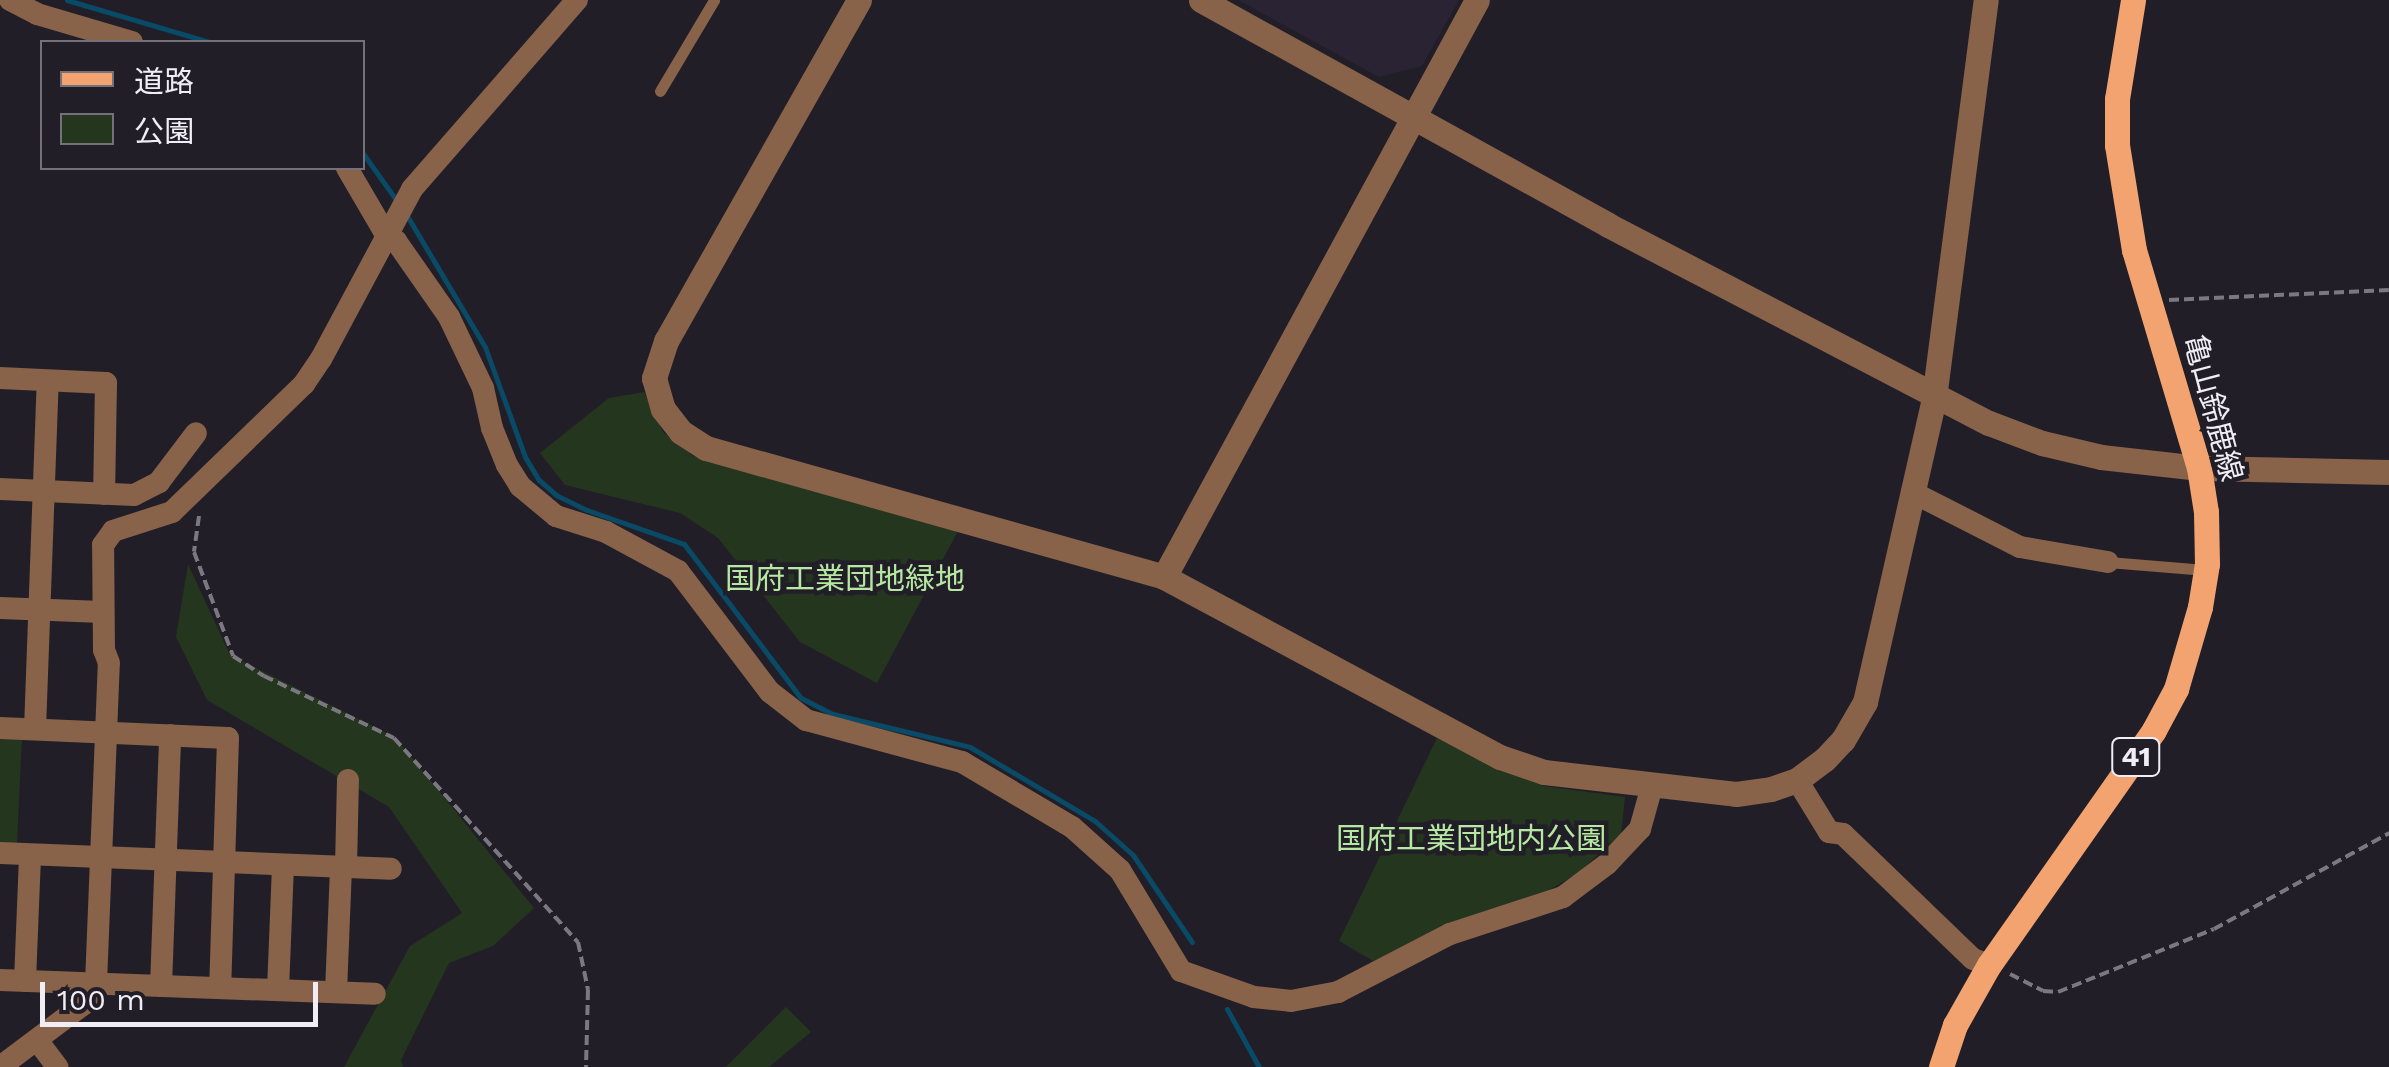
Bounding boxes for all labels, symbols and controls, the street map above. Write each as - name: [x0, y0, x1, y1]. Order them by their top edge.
- legend: [40, 40, 365, 170]
- text: 道路: [134, 64, 194, 99]
- text: 公園: [134, 114, 194, 149]
- street label: 亀山鈴鹿線: [2176, 331, 2250, 485]
- park label: 国府工業団地緑地: [725, 561, 965, 597]
- road number: 41: [2111, 734, 2161, 780]
- park label: 国府工業団地内公園: [1336, 821, 1606, 857]
- scale bar: [45, 962, 322, 1024]
- text: 100 m: [57, 982, 145, 1017]

